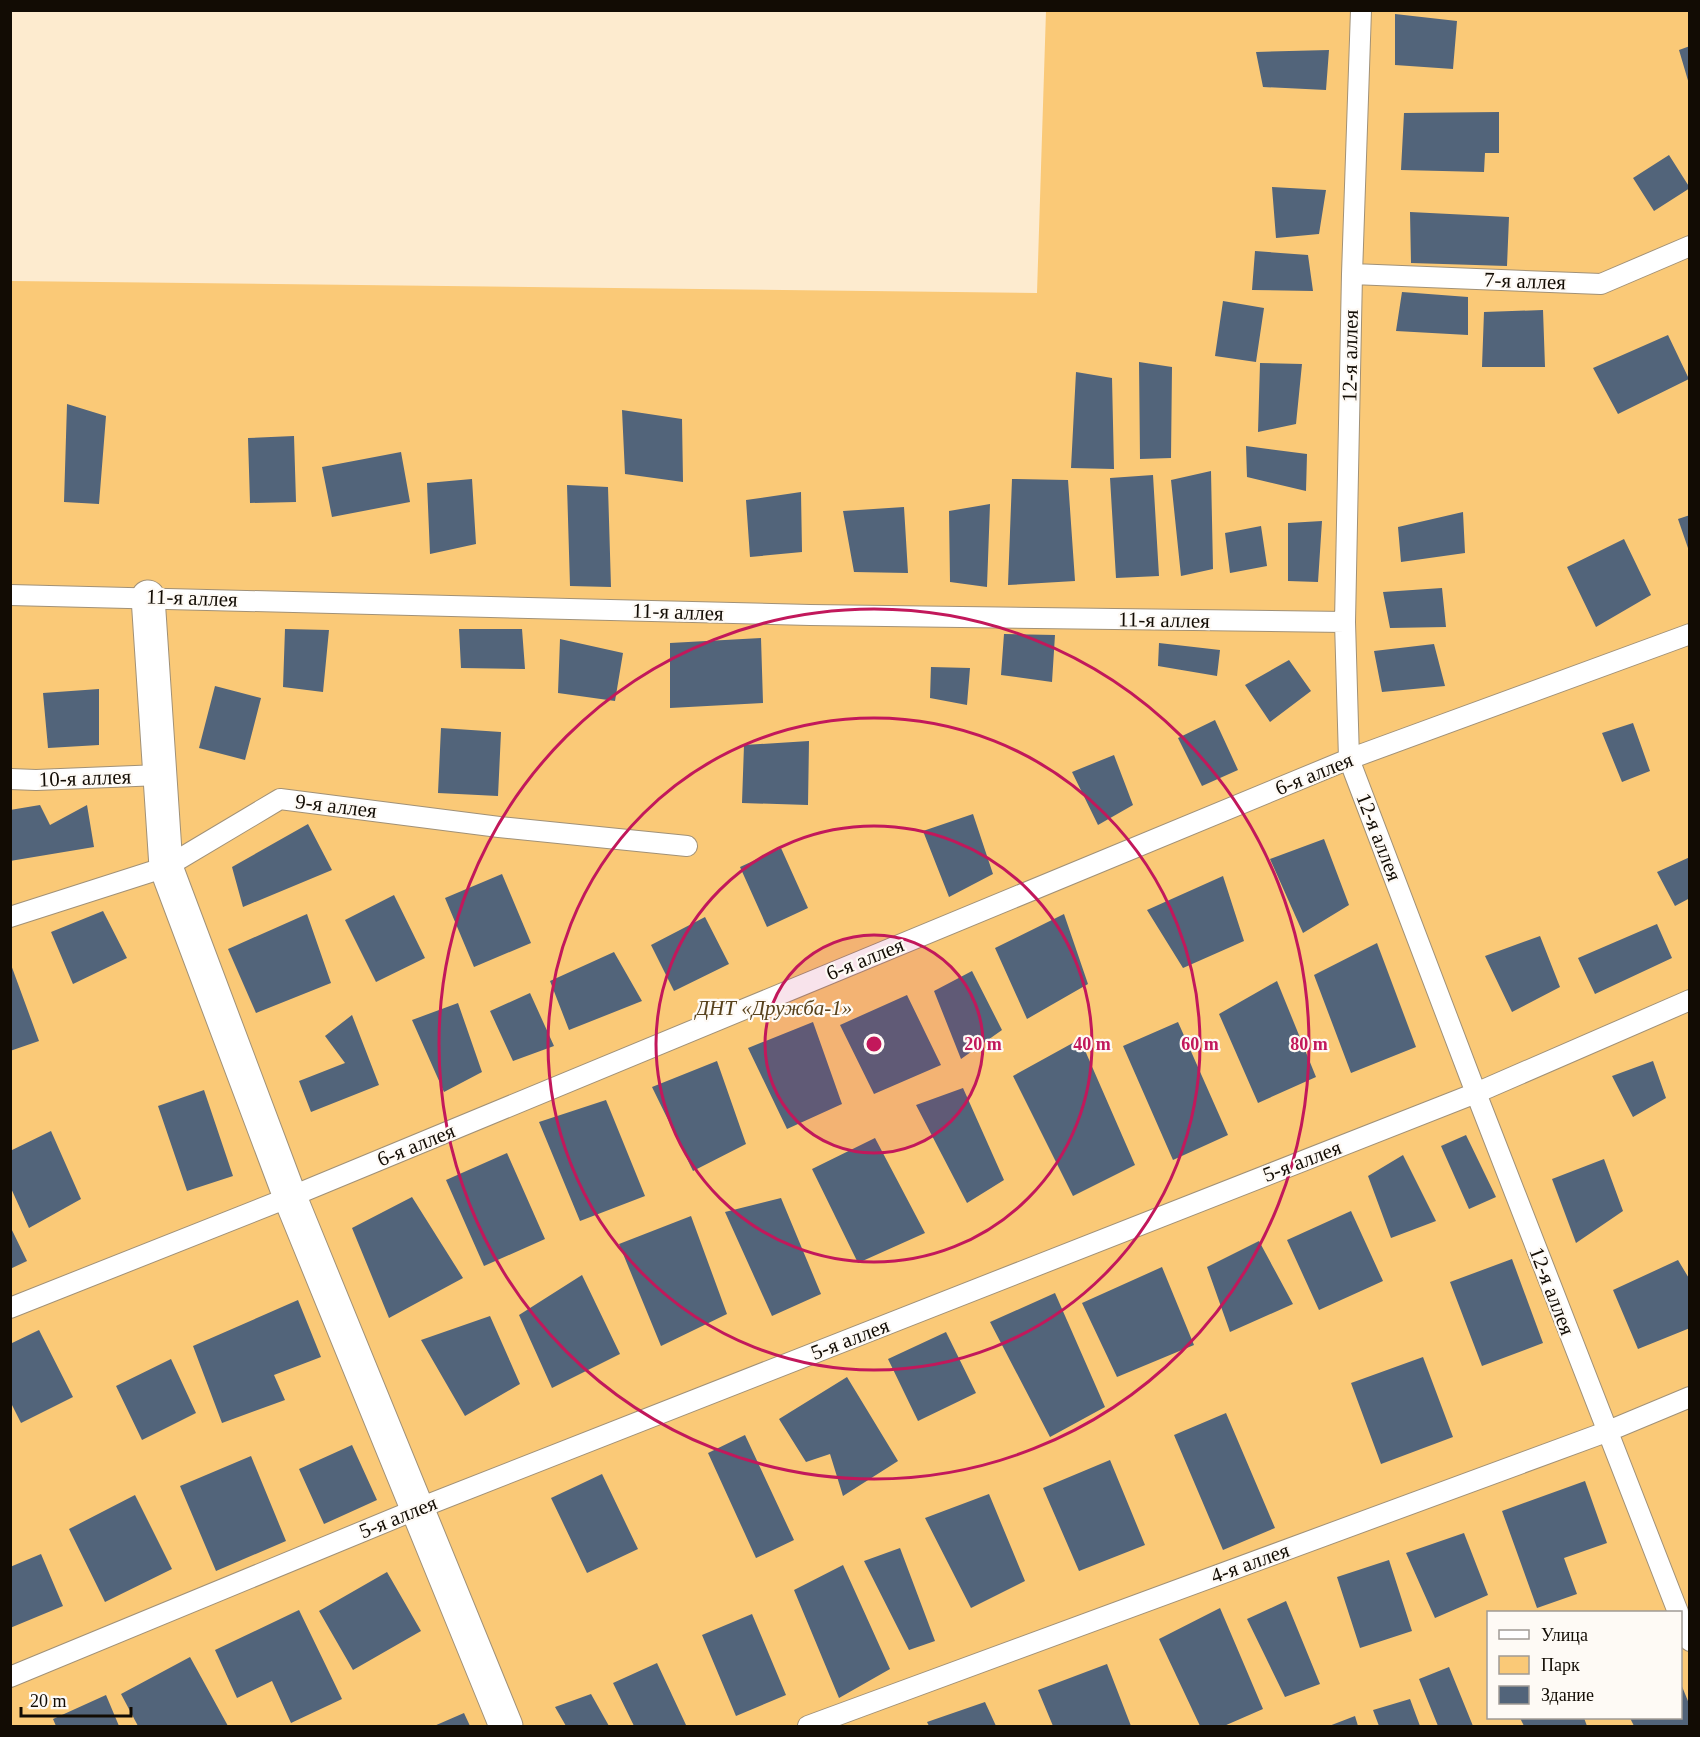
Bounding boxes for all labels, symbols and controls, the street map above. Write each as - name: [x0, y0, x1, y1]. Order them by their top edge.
- street label: 7-я аллея: [1484, 268, 1567, 294]
- street label: 12-я аллея: [1337, 309, 1363, 402]
- street label: 11-я аллея: [146, 584, 239, 612]
- street label: 11-я аллея: [632, 598, 725, 626]
- street label: 11-я аллея: [1118, 607, 1210, 633]
- street label: 6-я аллея: [1272, 747, 1357, 800]
- street label: 10-я аллея: [38, 764, 132, 792]
- street label: 9-я аллея: [294, 789, 378, 823]
- street label: 12-я аллея: [1351, 790, 1407, 885]
- street label: 6-я аллея: [823, 932, 908, 985]
- park label: ДНТ «Дружба-1»: [694, 996, 852, 1020]
- centre of rings: [864, 1034, 884, 1054]
- text: 20 m: [964, 1034, 1002, 1054]
- text: 40 m: [1073, 1034, 1111, 1054]
- text: 60 m: [1181, 1034, 1219, 1054]
- text: 80 m: [1290, 1034, 1328, 1054]
- street label: 6-я аллея: [374, 1118, 459, 1171]
- street label: 5-я аллея: [1259, 1135, 1345, 1187]
- street label: 12-я аллея: [1524, 1244, 1580, 1339]
- street label: 5-я аллея: [807, 1313, 893, 1365]
- street label: 5-я аллея: [356, 1490, 441, 1543]
- street label: 4-я аллея: [1207, 1538, 1293, 1588]
- legend: [1487, 1611, 1682, 1719]
- text: Улица: [1541, 1625, 1588, 1645]
- text: Парк: [1541, 1655, 1580, 1675]
- scale bar: [21, 1680, 130, 1718]
- text: Здание: [1541, 1685, 1594, 1705]
- text: 20 m: [30, 1691, 67, 1711]

